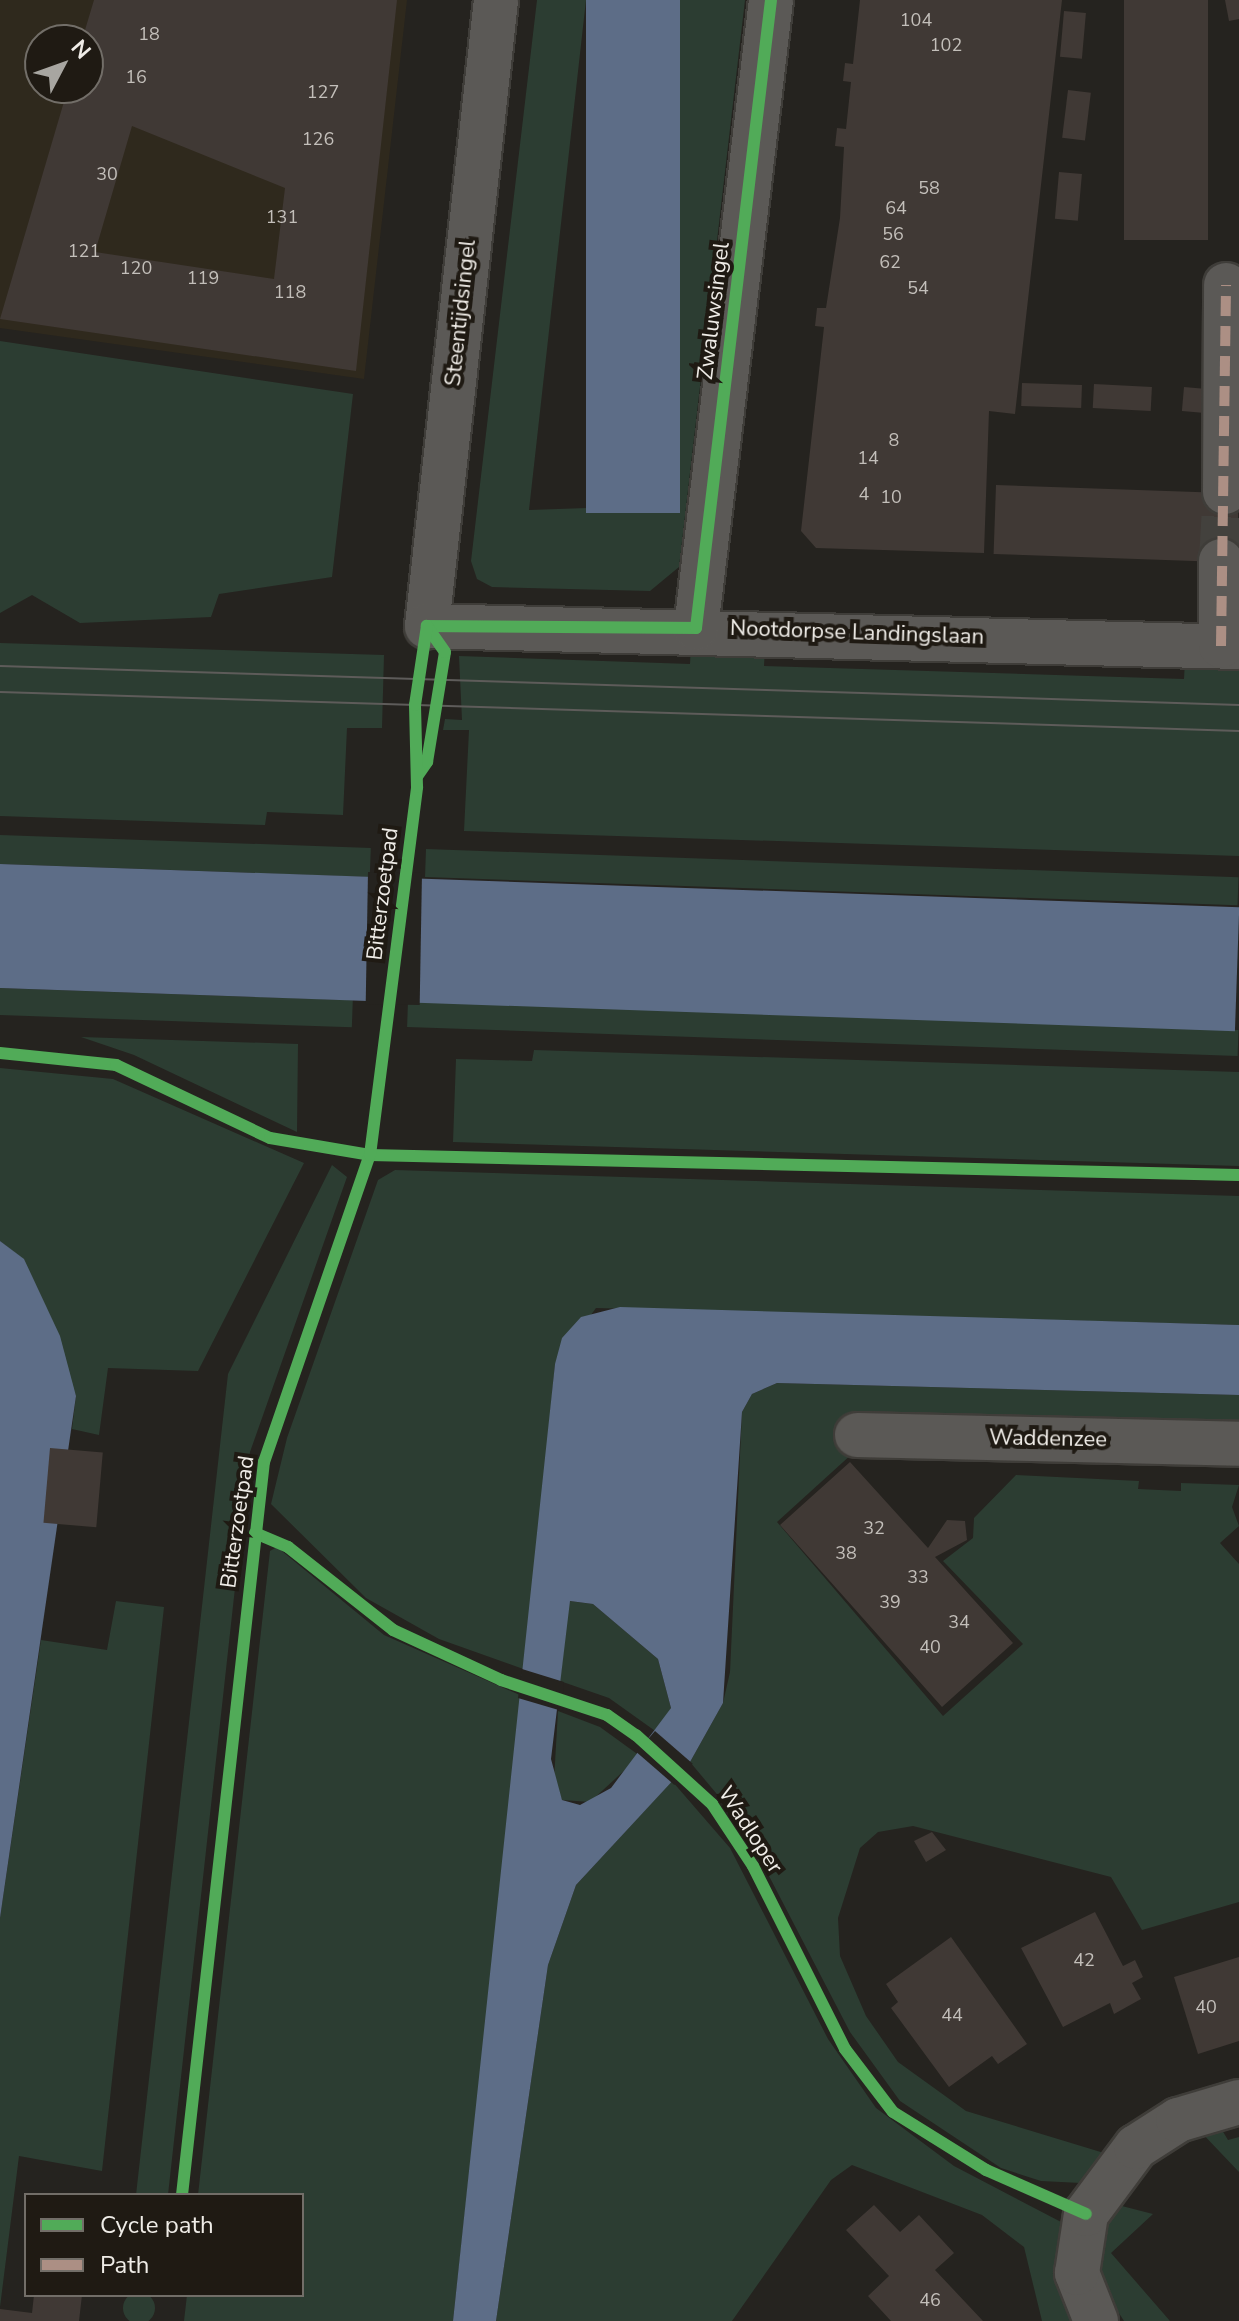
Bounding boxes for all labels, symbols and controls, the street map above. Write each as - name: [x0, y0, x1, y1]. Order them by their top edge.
- house number: 104: [900, 9, 932, 31]
- house number: 18: [138, 23, 160, 45]
- north arrow: [24, 24, 104, 104]
- text: N: [64, 34, 97, 66]
- house number: 102: [930, 34, 962, 56]
- house number: 16: [125, 66, 147, 88]
- house number: 127: [307, 81, 339, 103]
- house number: 126: [302, 128, 334, 150]
- house number: 30: [96, 163, 118, 185]
- house number: 58: [918, 177, 940, 199]
- house number: 64: [885, 197, 907, 219]
- house number: 131: [266, 206, 298, 228]
- house number: 56: [882, 223, 904, 245]
- street label: Steentijdsingel: [440, 238, 482, 388]
- house number: 121: [68, 240, 100, 262]
- street label: Zwaluwsingel: [692, 241, 736, 381]
- house number: 62: [879, 251, 901, 273]
- house number: 120: [120, 257, 152, 279]
- house number: 119: [187, 267, 219, 289]
- house number: 54: [907, 277, 929, 299]
- house number: 118: [274, 281, 306, 303]
- house number: 8: [889, 429, 899, 451]
- house number: 14: [857, 447, 879, 469]
- house number: 4: [859, 483, 869, 505]
- house number: 10: [880, 486, 902, 508]
- street label: Nootdorpse Landingslaan: [729, 615, 985, 651]
- street label: Bitterzoetpad: [362, 826, 404, 962]
- street label: Waddenzee: [989, 1425, 1107, 1453]
- street label: Bitterzoetpad: [216, 1454, 260, 1590]
- house number: 32: [863, 1517, 885, 1539]
- house number: 38: [835, 1542, 857, 1564]
- house number: 33: [907, 1566, 929, 1588]
- house number: 39: [879, 1591, 901, 1613]
- house number: 34: [948, 1611, 970, 1633]
- house number: 40: [919, 1636, 941, 1658]
- street label: Wadloper: [712, 1782, 788, 1878]
- house number: 42: [1073, 1949, 1095, 1971]
- house number: 40: [1195, 1996, 1217, 2018]
- house number: 44: [941, 2004, 963, 2026]
- legend: [24, 2193, 304, 2297]
- text: Cycle path: [100, 2209, 214, 2241]
- text: Path: [100, 2249, 149, 2281]
- house number: 46: [919, 2289, 941, 2311]

